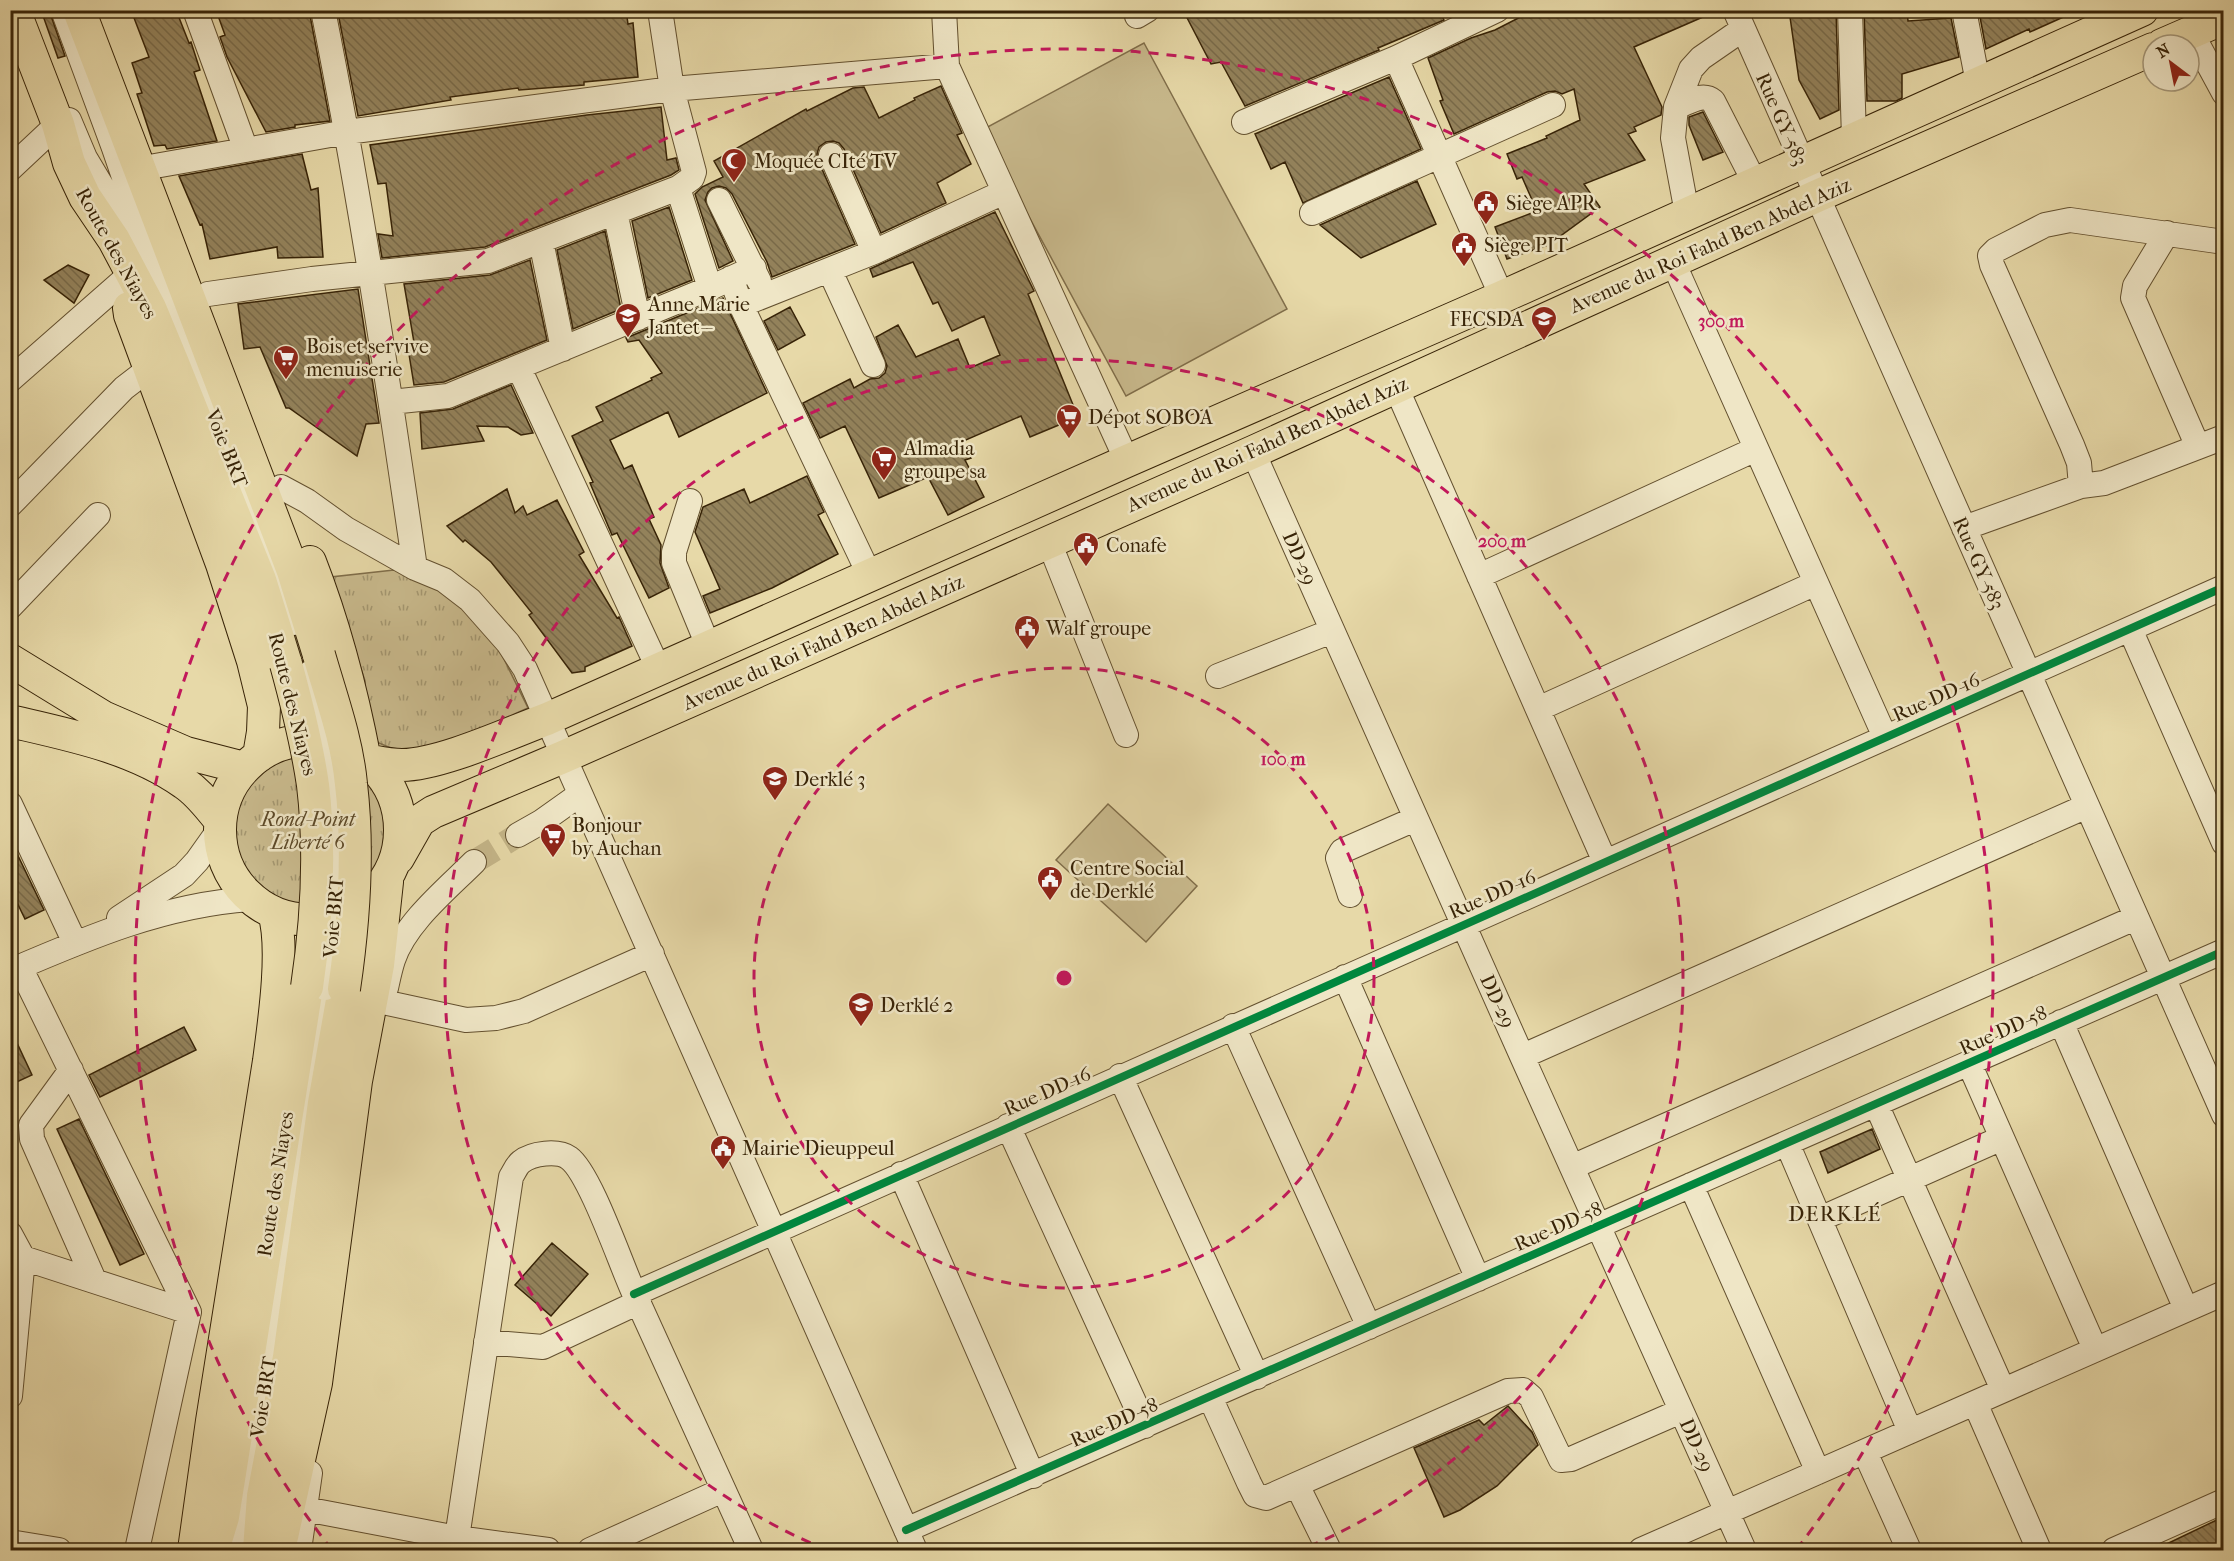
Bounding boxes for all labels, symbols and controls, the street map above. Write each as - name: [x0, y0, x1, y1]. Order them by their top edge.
- north arrow: [2141, 33, 2201, 93]
- text: N: [2153, 39, 2174, 62]
- street label: Rue GY-583: [1751, 69, 1812, 169]
- mosque icon: Moquée CIté TV: [719, 146, 749, 184]
- place label: Moquée CIté TV: [754, 150, 898, 173]
- street label: Avenue du Roi Fahd Ben Abdel Aziz: [1565, 173, 1854, 318]
- street label: Route des Niayes: [71, 184, 162, 323]
- public building icon: Siège APR: [1471, 188, 1501, 226]
- place label: Siège APR: [1506, 192, 1598, 215]
- public building icon: Siège PIT: [1449, 230, 1479, 268]
- place label: Siège PIT: [1484, 234, 1569, 257]
- place label: Anne Marie Jantet--: [646, 293, 750, 339]
- school or university icon: Anne Marie Jantet--: [613, 301, 643, 339]
- school or university icon: FECSDA: [1529, 304, 1559, 342]
- place label: FECSDA: [1450, 308, 1525, 331]
- text: 300 m: [1698, 311, 1745, 332]
- place label: Bois et servive menuiserie: [306, 335, 429, 381]
- supermarket icon: Bois et servive menuiserie: [271, 343, 301, 381]
- street label: Avenue du Roi Fahd Ben Abdel Aziz: [1122, 372, 1411, 517]
- supermarket icon: Dépot SOBOA: [1054, 402, 1084, 440]
- street label: Voie BRT: [200, 405, 253, 491]
- place label: Dépot SOBOA: [1088, 406, 1214, 429]
- place label: Almadia groupe sa: [903, 437, 987, 483]
- supermarket icon: Almadia groupe sa: [869, 444, 899, 482]
- street label: Rue GY-583: [1948, 513, 2009, 613]
- street label: DD-29: [1278, 528, 1321, 589]
- public building icon: Conafe: [1071, 530, 1101, 568]
- text: 200 m: [1478, 531, 1527, 552]
- place label: Conafe: [1106, 534, 1167, 557]
- street label: Avenue du Roi Fahd Ben Abdel Aziz: [678, 570, 967, 715]
- public building icon: Walf groupe: [1012, 613, 1042, 651]
- place label: Walf groupe: [1045, 617, 1151, 640]
- street label: Route des Niayes: [264, 630, 321, 778]
- street label: Rue DD-16: [1889, 668, 1983, 727]
- text: 100 m: [1260, 749, 1307, 770]
- school or university icon: Derklé 3: [760, 764, 790, 802]
- place label: Derklé 3: [794, 768, 866, 791]
- park label: Rond-Point Liberté 6: [259, 808, 357, 854]
- place label: Bonjour by Auchan: [571, 814, 662, 860]
- supermarket icon: Bonjour by Auchan: [538, 821, 568, 859]
- place label: Centre Social de Derklé: [1070, 857, 1185, 903]
- public building icon: Centre Social de Derklé: [1035, 864, 1065, 902]
- street label: Rue DD-16: [1445, 865, 1539, 924]
- street label: Voie BRT: [318, 875, 349, 960]
- centre of rings: [1054, 968, 1074, 988]
- street label: DD-29: [1475, 971, 1520, 1032]
- school or university icon: Derklé 2: [846, 990, 876, 1028]
- place label: Derklé 2: [880, 994, 954, 1017]
- street label: Rue DD-58: [1956, 1001, 2051, 1060]
- street label: Rue DD-16: [1000, 1062, 1094, 1121]
- street label: Route des Niayes: [253, 1110, 298, 1258]
- public building icon: Mairie Dieuppeul: [708, 1133, 738, 1171]
- place label: Mairie Dieuppeul: [742, 1137, 895, 1160]
- street label: Rue DD-58: [1511, 1197, 1606, 1256]
- district label: DERKLÉ: [1788, 1202, 1882, 1226]
- street label: Voie BRT: [246, 1354, 281, 1440]
- street label: Rue DD-58: [1067, 1393, 1162, 1452]
- street label: DD-29: [1675, 1415, 1718, 1476]

